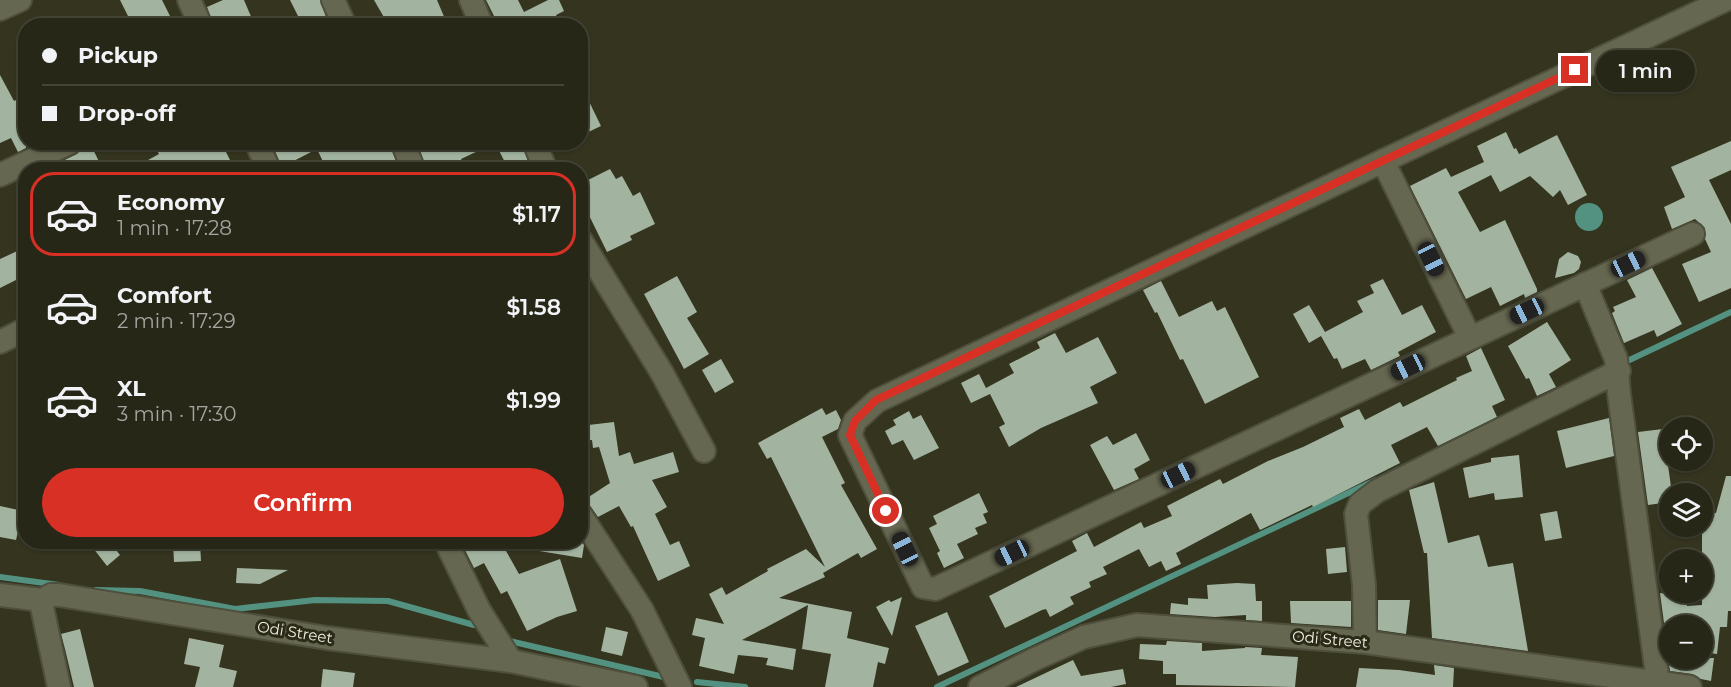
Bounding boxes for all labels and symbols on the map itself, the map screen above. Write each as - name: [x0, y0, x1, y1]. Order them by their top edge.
- callout: 1 min: [1596, 49, 1695, 91]
- route end: [1561, 56, 1588, 83]
- car: [1415, 239, 1447, 279]
- car: [1608, 248, 1648, 280]
- car: [1507, 295, 1547, 327]
- car: [1388, 351, 1428, 383]
- car: [1158, 459, 1198, 491]
- route start: [872, 497, 899, 524]
- car: [889, 529, 921, 569]
- car: [992, 537, 1032, 569]
- street label: Odi Street: [256, 617, 334, 647]
- street label: Odi Street: [1291, 626, 1369, 652]

